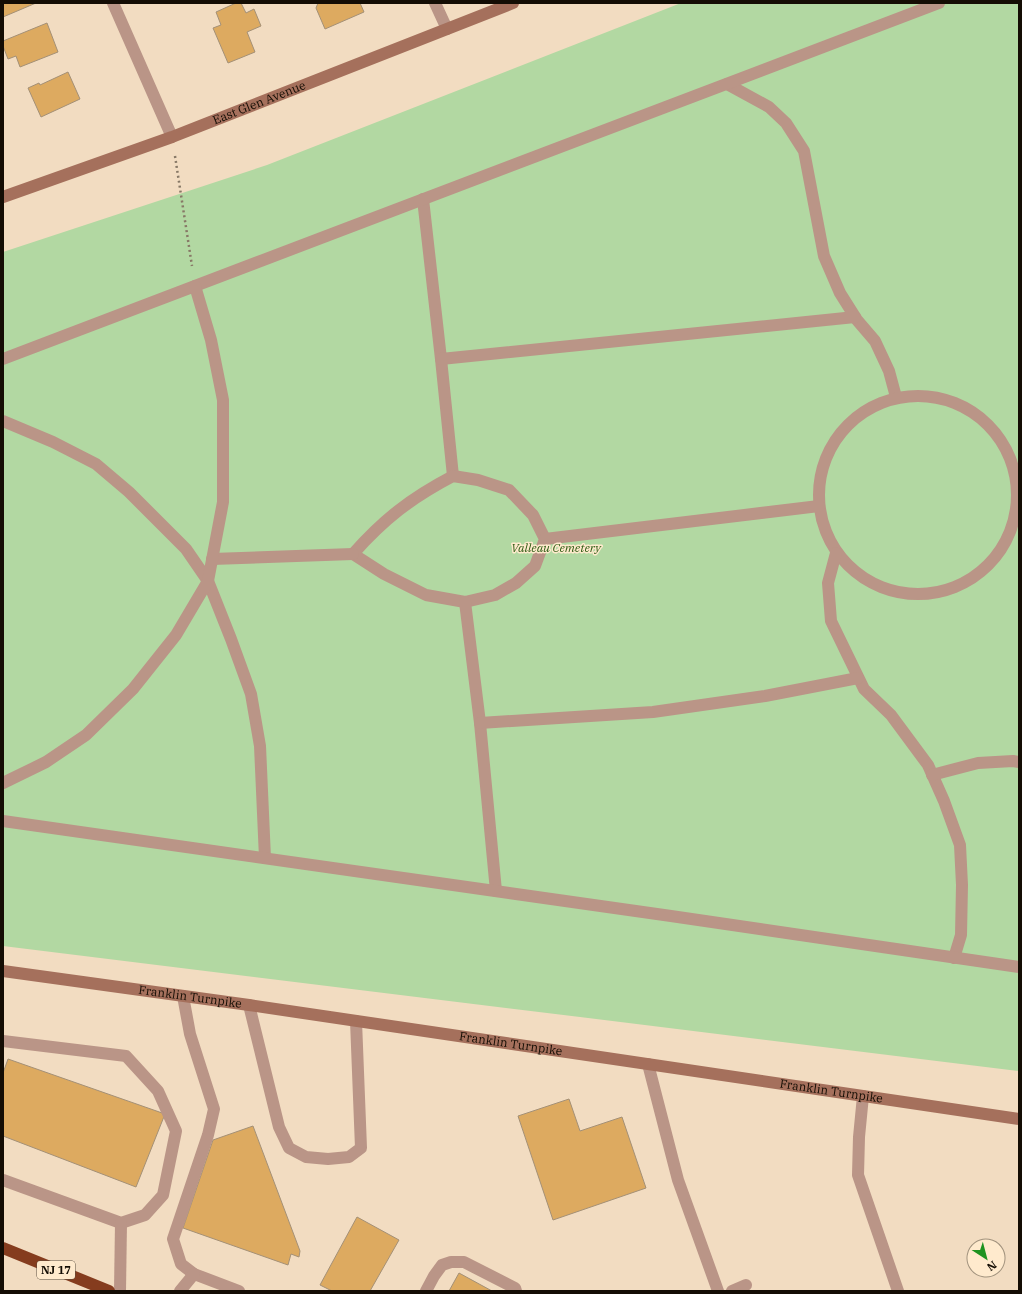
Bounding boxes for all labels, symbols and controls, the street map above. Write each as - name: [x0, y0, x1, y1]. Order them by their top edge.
- street label: East Glen Avenue: [210, 77, 308, 127]
- park label: Valleau Cemetery: [511, 540, 602, 555]
- street label: Franklin Turnpike: [138, 982, 243, 1011]
- street label: Franklin Turnpike: [458, 1028, 563, 1058]
- street label: Franklin Turnpike: [779, 1076, 884, 1106]
- north arrow: [966, 1238, 1006, 1278]
- text: N: [984, 1258, 1000, 1274]
- road number: NJ 17: [37, 1261, 75, 1279]

